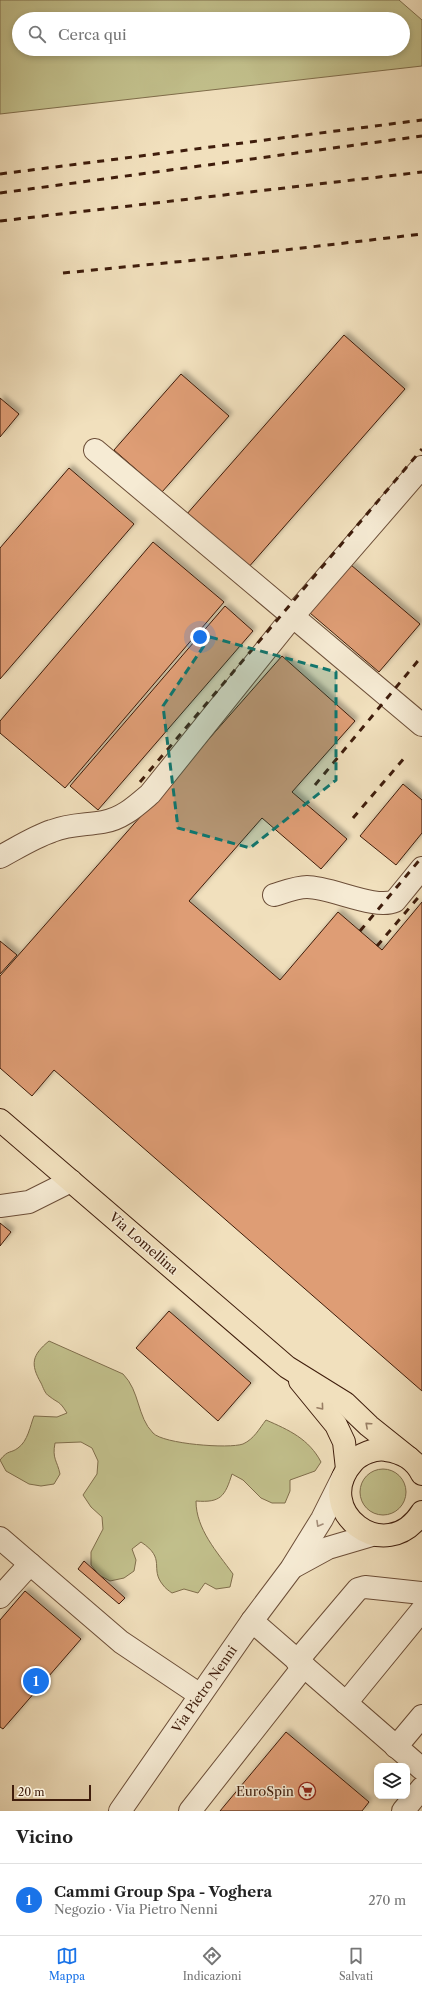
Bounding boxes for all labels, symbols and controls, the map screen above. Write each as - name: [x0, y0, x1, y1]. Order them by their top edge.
- search box: [12, 12, 410, 56]
- icon: search: [26, 23, 48, 45]
- text: Cerca qui: [58, 25, 127, 44]
- your location: [190, 627, 210, 647]
- street label: Via Lomellina: [106, 1208, 182, 1277]
- one-way arrow: [317, 1402, 324, 1410]
- one-way arrow: [365, 1422, 373, 1430]
- one-way arrow: [317, 1520, 324, 1528]
- street label: Via Pietro Nenni: [167, 1642, 240, 1736]
- pin: 1: [23, 1666, 49, 1696]
- map controls: [374, 1763, 410, 1799]
- button: layers: [374, 1763, 410, 1799]
- supermarket icon: EuroSpin: [297, 1781, 317, 1801]
- scale bar: [12, 1783, 91, 1802]
- place label: EuroSpin: [236, 1783, 294, 1799]
- text: 20 m: [18, 1785, 44, 1799]
- text: Vicino: [16, 1827, 73, 1847]
- text: Cammi Group Spa - Voghera: [54, 1882, 272, 1901]
- text: 1: [26, 1892, 32, 1908]
- text: 270 m: [368, 1892, 406, 1908]
- text: Negozio · Via Pietro Nenni: [54, 1901, 218, 1917]
- tab: Mappa: [49, 1945, 85, 1983]
- tab: Indicazioni: [183, 1945, 241, 1983]
- tab: Salvati: [339, 1945, 373, 1983]

